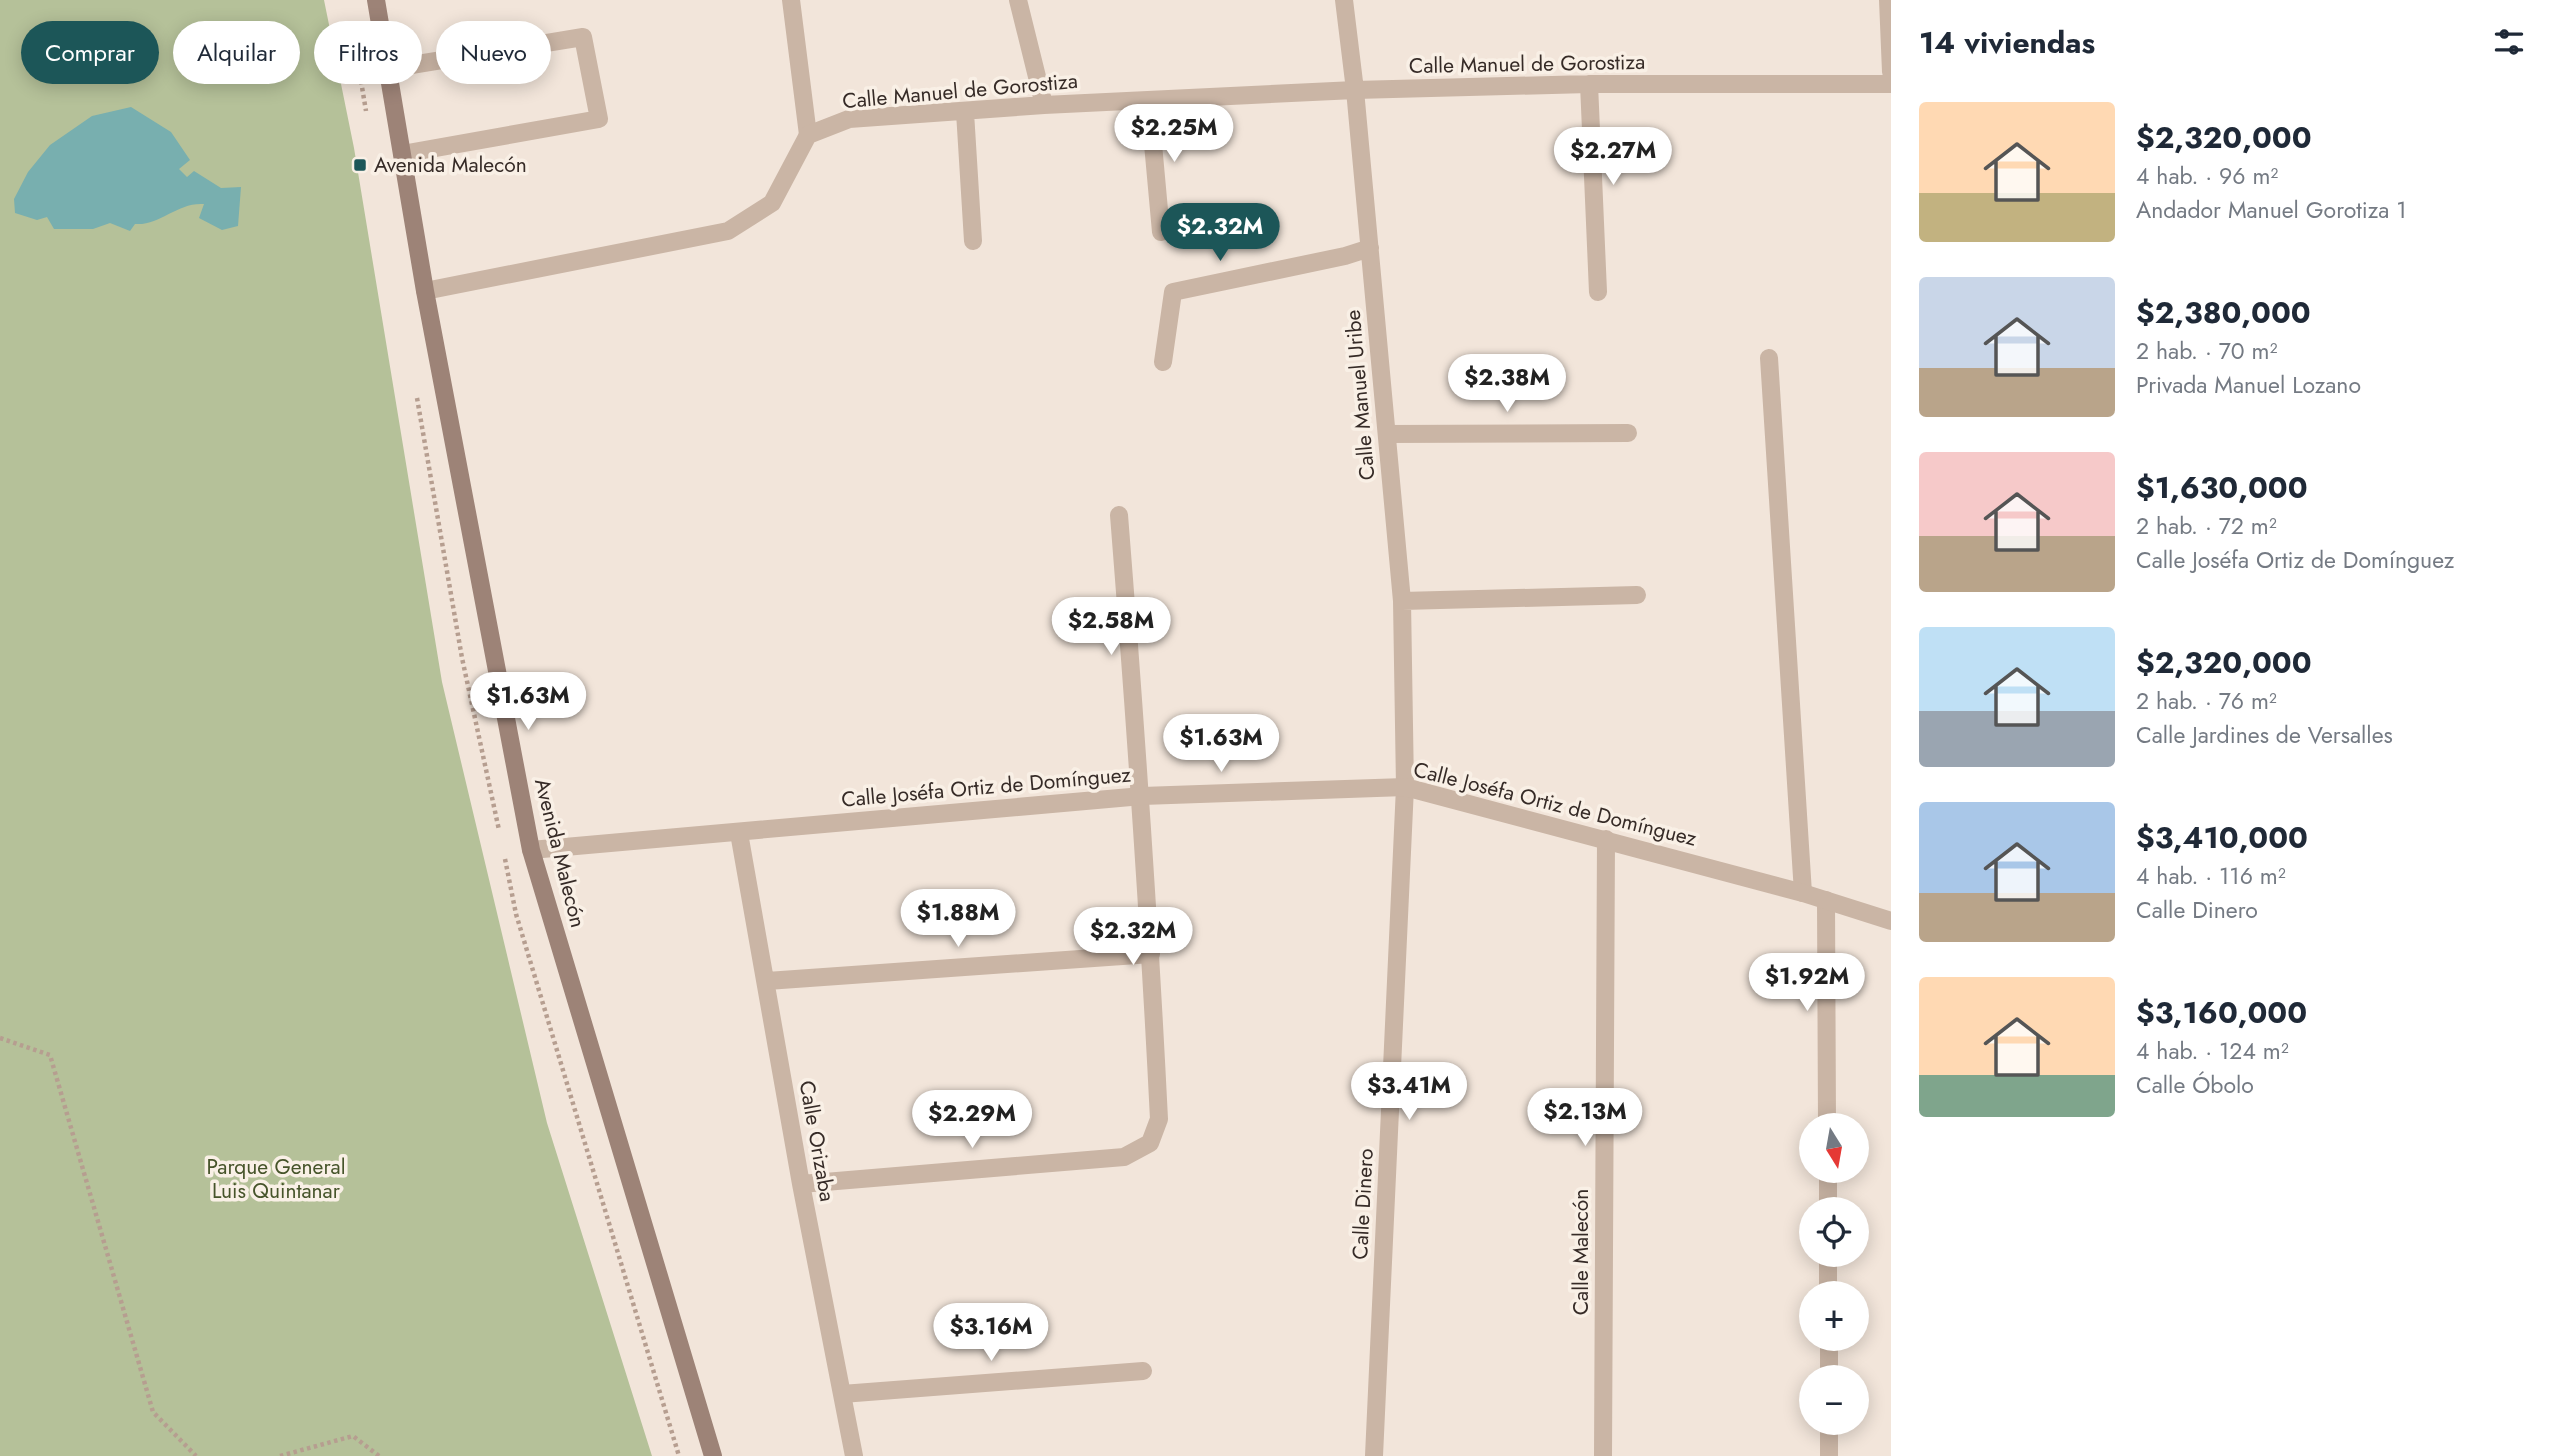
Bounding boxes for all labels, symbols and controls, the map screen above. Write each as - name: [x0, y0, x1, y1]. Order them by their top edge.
- chip: Comprar: [21, 21, 159, 84]
- chip: Alquilar: [173, 21, 300, 84]
- chip: Filtros: [314, 21, 422, 84]
- chip: Nuevo: [436, 21, 551, 84]
- text: 14 viviendas: [1919, 21, 2095, 64]
- icon: filters: [2490, 23, 2528, 61]
- street label: Calle Manuel de Gorostiza: [1409, 47, 1645, 81]
- street label: Calle Manuel de Gorostiza: [841, 66, 1079, 116]
- pin: $2.25M: [1117, 104, 1231, 164]
- text: $2.25M: [1130, 110, 1218, 144]
- text: $2,320,000: [2136, 116, 2312, 159]
- pin: $2.27M: [1556, 128, 1670, 187]
- icon: home: [1975, 130, 2059, 214]
- text: $2.27M: [1570, 133, 1656, 167]
- place label: Avenida Malecón: [374, 150, 527, 180]
- marker: Avenida Malecón: [352, 157, 368, 173]
- text: 4 hab. · 96 m²: [2136, 159, 2278, 193]
- text: Andador Manuel Gorotiza 1: [2136, 193, 2407, 227]
- pin: $2.32M: [1163, 204, 1277, 263]
- text: $2.32M: [1177, 209, 1263, 243]
- text: $2,380,000: [2136, 291, 2311, 334]
- icon: home: [1975, 305, 2059, 389]
- street label: Calle Manuel Uribe: [1338, 308, 1382, 481]
- text: 2 hab. · 70 m²: [2136, 334, 2277, 368]
- pin: $2.38M: [1450, 354, 1564, 414]
- text: $2.38M: [1464, 360, 1550, 394]
- text: Privada Manuel Lozano: [2136, 368, 2361, 402]
- text: $1,630,000: [2136, 466, 2308, 509]
- icon: home: [1975, 480, 2059, 564]
- text: 2 hab. · 72 m²: [2136, 509, 2277, 543]
- text: Calle Joséfa Ortiz de Domínguez: [2136, 543, 2454, 577]
- pin: $2.58M: [1054, 598, 1168, 657]
- text: $2.58M: [1068, 603, 1154, 637]
- text: $2,320,000: [2136, 641, 2312, 684]
- icon: home: [1975, 655, 2059, 739]
- pin: $1.63M: [471, 672, 585, 732]
- text: $1.63M: [486, 678, 570, 712]
- text: 2 hab. · 76 m²: [2136, 684, 2277, 718]
- pin: $1.63M: [1164, 714, 1278, 774]
- text: Calle Jardines de Versalles: [2136, 718, 2393, 752]
- text: $1.63M: [1179, 720, 1263, 754]
- street label: Calle Joséfa Ortiz de Domínguez: [1410, 754, 1700, 854]
- street label: Calle Joséfa Ortiz de Domínguez: [840, 759, 1132, 815]
- street label: Avenida Malecón: [527, 775, 593, 931]
- text: $3,410,000: [2136, 816, 2308, 859]
- icon: home: [1975, 830, 2059, 914]
- text: 4 hab. · 116 m²: [2136, 859, 2286, 893]
- pin: $1.88M: [901, 890, 1015, 949]
- text: Calle Dinero: [2136, 893, 2258, 927]
- text: $1.88M: [917, 895, 999, 929]
- pin: $2.32M: [1076, 908, 1190, 967]
- text: $2.32M: [1090, 913, 1176, 947]
- pin: $1.92M: [1750, 954, 1864, 1013]
- text: $1.92M: [1765, 959, 1849, 993]
- text: $3,160,000: [2136, 991, 2307, 1034]
- icon: home: [1975, 1005, 2059, 1089]
- text: 4 hab. · 124 m²: [2136, 1034, 2289, 1068]
- pin: $3.41M: [1352, 1062, 1466, 1122]
- text: $3.41M: [1367, 1068, 1451, 1102]
- text: Calle Óbolo: [2136, 1068, 2254, 1102]
- street label: Calle Orizaba: [792, 1078, 842, 1204]
- pin: $2.13M: [1528, 1088, 1642, 1148]
- pin: $2.29M: [915, 1090, 1029, 1150]
- text: $2.13M: [1543, 1094, 1627, 1128]
- text: $2.29M: [928, 1096, 1016, 1130]
- north arrow: [1799, 1113, 1869, 1183]
- map controls: [1799, 1113, 1869, 1435]
- street label: Calle Dinero: [1345, 1148, 1381, 1260]
- park label: Parque General Luis Quintanar: [206, 1152, 346, 1206]
- street label: Calle Malecón: [1566, 1189, 1596, 1315]
- button: locate: [1799, 1197, 1869, 1267]
- button: +: [1799, 1281, 1869, 1351]
- pin: $3.16M: [934, 1304, 1048, 1363]
- text: $3.16M: [949, 1309, 1033, 1343]
- button: −: [1799, 1365, 1869, 1435]

